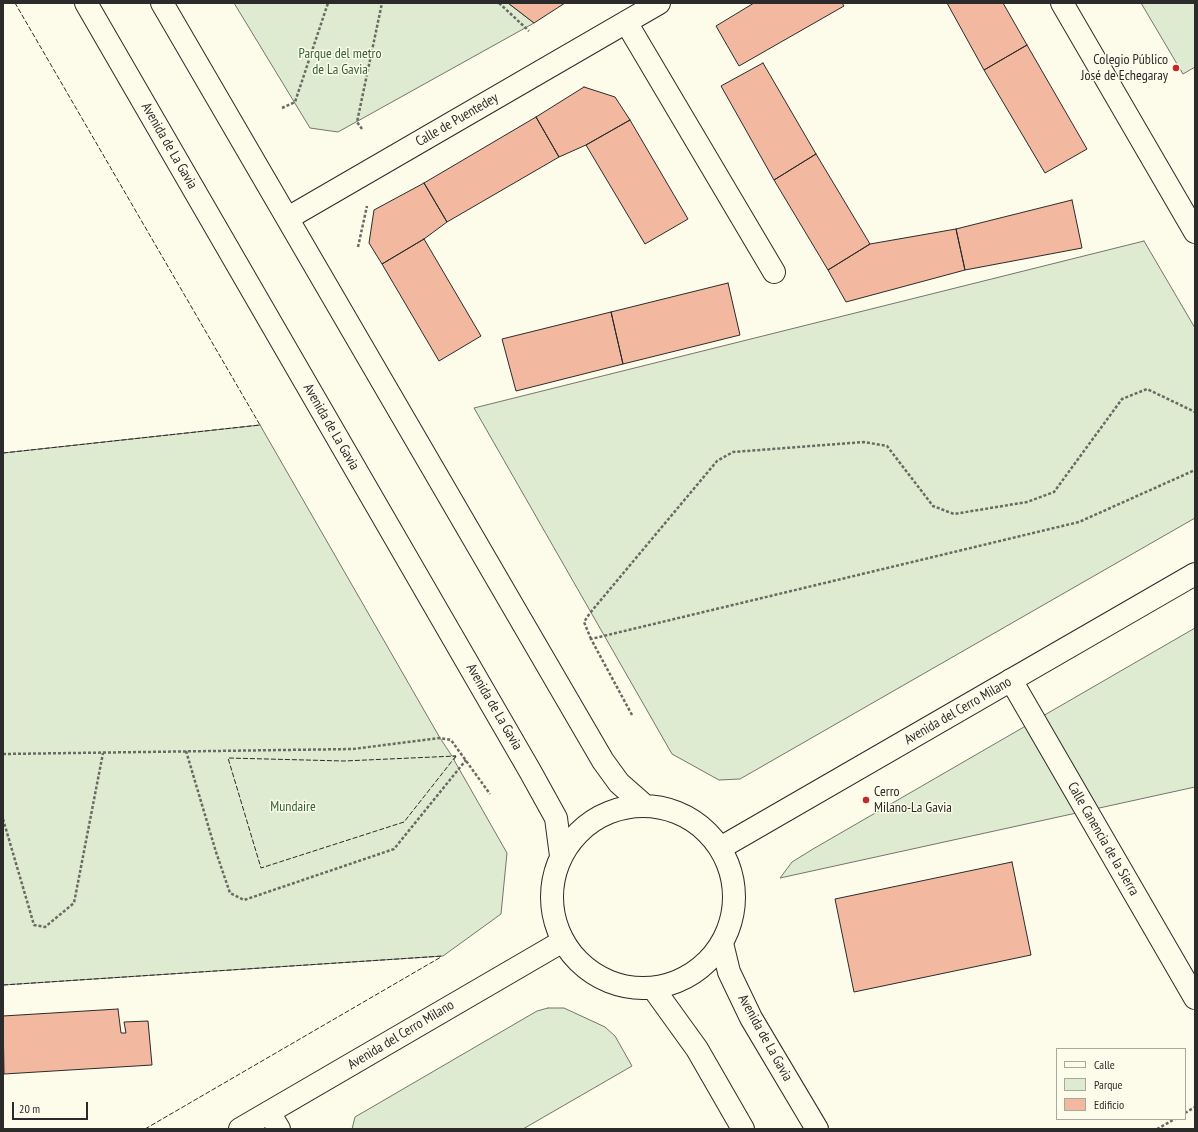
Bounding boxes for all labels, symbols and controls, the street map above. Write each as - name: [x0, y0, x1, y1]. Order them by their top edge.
- park label: Parque del metro de La Gavia: [299, 46, 381, 78]
- place label: Colegio Público José de Echegaray: [1081, 52, 1168, 84]
- marker: Colegio Público José de Echegaray: [1171, 63, 1181, 73]
- street label: Calle de Puentedey: [413, 90, 501, 150]
- street label: Avenida de La Gavia: [138, 100, 200, 192]
- street label: Avenida de La Gavia: [300, 381, 362, 473]
- street label: Avenida de La Gavia: [463, 661, 525, 753]
- street label: Avenida del Cerro Milano: [901, 674, 1015, 748]
- street label: Calle Canencia de la Sierra: [1064, 779, 1142, 899]
- place label: Cerro Milano-La Gavia: [874, 784, 952, 816]
- marker: Cerro Milano-La Gavia: [861, 795, 871, 805]
- park label: Mundaire: [270, 799, 316, 815]
- street label: Avenida de La Gavia: [734, 992, 796, 1084]
- street label: Avenida del Cerro Milano: [345, 997, 457, 1073]
- legend: [1056, 1048, 1186, 1120]
- text: Calle: [1094, 1057, 1115, 1072]
- text: Parque: [1094, 1077, 1123, 1092]
- scale bar: [14, 1094, 90, 1120]
- text: Edificio: [1094, 1097, 1124, 1112]
- text: 20 m: [19, 1101, 40, 1116]

